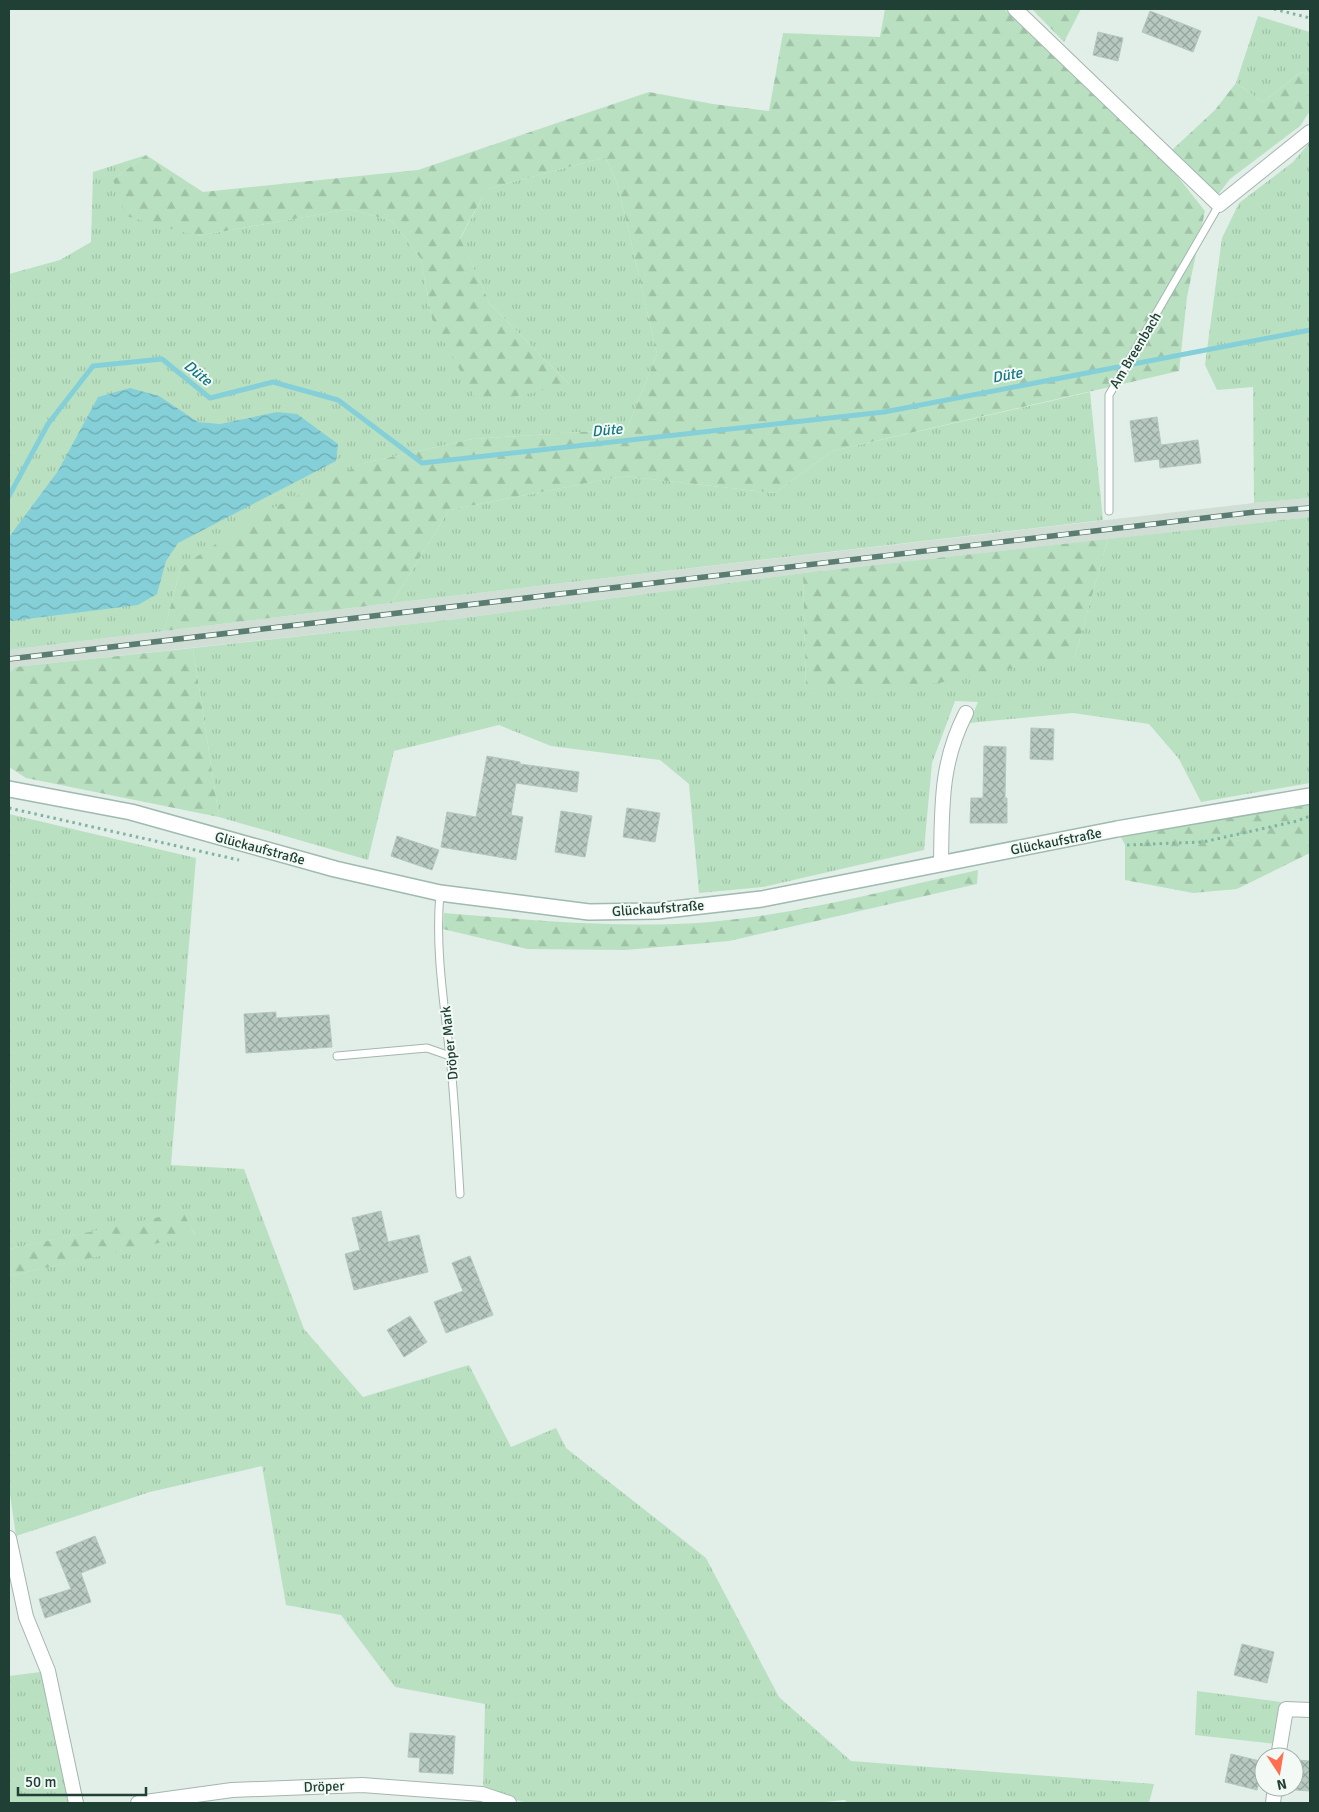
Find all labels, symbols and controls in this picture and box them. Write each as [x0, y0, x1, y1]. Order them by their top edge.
street label: Am Breenbach [1106, 309, 1165, 392]
water label: Düte [180, 356, 217, 391]
water label: Düte [990, 363, 1025, 387]
water label: Düte [591, 419, 625, 441]
street label: Glückaufstraße [1009, 824, 1103, 859]
street label: Glückaufstraße [213, 828, 307, 869]
street label: Glückaufstraße [611, 897, 705, 920]
street label: Dröper Mark [437, 1005, 462, 1081]
north arrow [1254, 1747, 1304, 1797]
scale bar [18, 1764, 145, 1796]
text: 50 m [25, 1773, 56, 1791]
text: N [1275, 1775, 1288, 1794]
street label: Dröper [303, 1777, 346, 1796]

